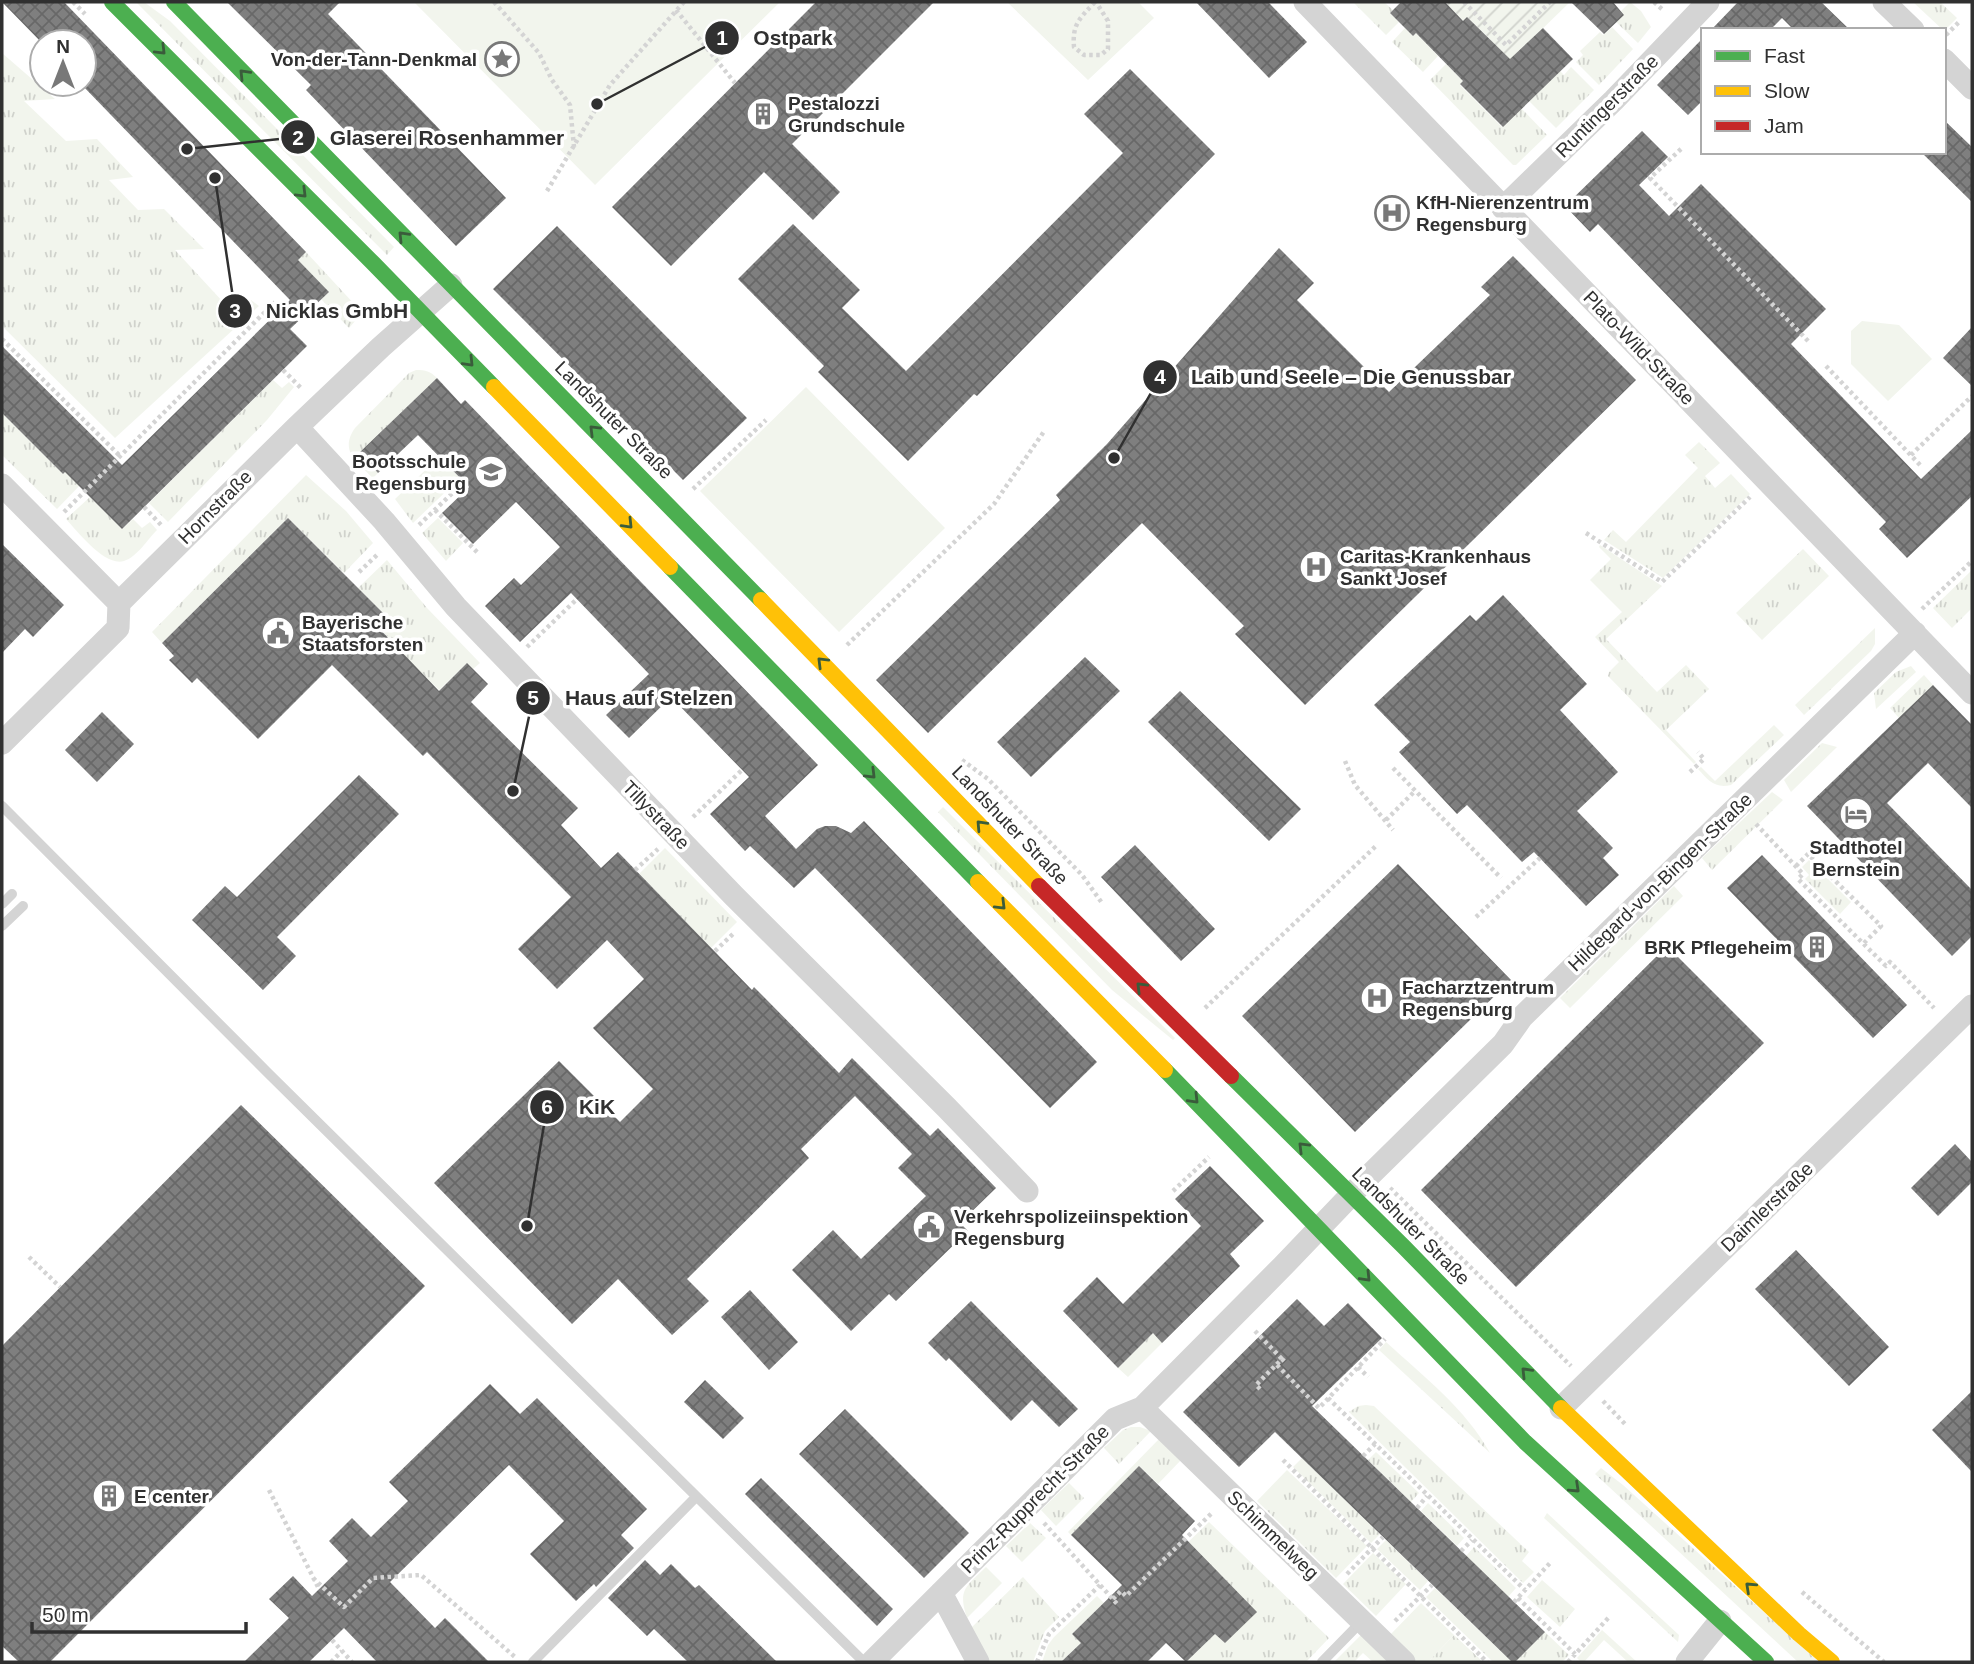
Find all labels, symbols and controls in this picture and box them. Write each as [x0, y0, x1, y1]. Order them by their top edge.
callout: Ostpark [705, 17, 847, 59]
text: 1 [716, 26, 728, 49]
text: Ostpark [753, 26, 833, 49]
north arrow [28, 28, 98, 98]
legend [1701, 28, 1946, 154]
text: N [56, 36, 70, 57]
place icon: Von-der-Tann-Denkmal [483, 40, 521, 78]
one-way arrow [152, 42, 165, 55]
text: Fast [1764, 44, 1805, 67]
place label: Von-der-Tann-Denkmal [271, 49, 477, 70]
street label: Runtingerstraße [1551, 50, 1663, 162]
one-way arrow [240, 69, 253, 82]
text: Slow [1764, 79, 1810, 102]
place label: Pestalozzi Grundschule [788, 93, 905, 136]
building icon: Pestalozzi Grundschule [744, 95, 782, 133]
text: Jam [1764, 114, 1804, 137]
callout: Glaserei Rosenhammer [280, 116, 578, 158]
text: 2 [292, 126, 304, 149]
text: Glaserei Rosenhammer [330, 126, 564, 149]
one-way arrow [294, 184, 307, 197]
place label: KfH-Nierenzentrum Regensburg [1416, 192, 1589, 235]
hospital icon: KfH-Nierenzentrum Regensburg [1373, 194, 1411, 232]
one-way arrow [399, 231, 412, 244]
street label: Plato-Wild-Straße [1579, 287, 1699, 409]
callout: Nicklas GmbH [217, 290, 423, 332]
text: 3 [229, 299, 241, 322]
text: Nicklas GmbH [266, 299, 408, 322]
one-way arrow [460, 353, 473, 366]
callout: Laib und Seele – Die Genussbar [1142, 356, 1525, 398]
street label: Landshuter Straße [551, 357, 677, 483]
text: 4 [1154, 365, 1166, 388]
text: Laib und Seele – Die Genussbar [1191, 365, 1511, 388]
one-way arrow [589, 425, 602, 438]
place label: Bootsschule Regensburg [352, 451, 466, 494]
school or university icon: Bootsschule Regensburg [472, 453, 510, 491]
street label: Hornstraße [174, 466, 256, 548]
one-way arrow [619, 516, 632, 529]
place label: Caritas-Krankenhaus Sankt Josef [1340, 546, 1531, 589]
hospital icon: Caritas-Krankenhaus Sankt Josef [1297, 548, 1335, 586]
place label: Bayerische Staatsforsten [302, 612, 423, 655]
public building icon: Bayerische Staatsforsten [259, 614, 297, 652]
one-way arrow [818, 657, 831, 670]
callout: Haus auf Stelzen [516, 677, 747, 719]
text: 5 [527, 686, 539, 709]
text: Haus auf Stelzen [565, 686, 733, 709]
street label: Landshuter Straße [948, 761, 1072, 889]
one-way arrow [863, 765, 876, 778]
street label: Tillystraße [618, 776, 694, 854]
street label: Hildegard-von-Bingen-Straße [1564, 789, 1756, 975]
hotel icon: Stadthotel Bernstein [1837, 795, 1875, 833]
one-way arrow [976, 821, 989, 834]
place label: Stadthotel Bernstein [1810, 837, 1902, 880]
one-way arrow [992, 896, 1005, 909]
building icon: BRK Pflegeheim [1798, 928, 1836, 966]
place label: BRK Pflegeheim [1644, 937, 1792, 958]
place label: Facharztzentrum Regensburg [1402, 977, 1554, 1020]
hospital icon: Facharztzentrum Regensburg [1358, 979, 1396, 1017]
one-way arrow [1136, 982, 1149, 995]
callout: KiK [530, 1086, 629, 1128]
one-way arrow [1186, 1091, 1199, 1104]
text: 6 [541, 1095, 553, 1118]
text: KiK [579, 1095, 615, 1118]
one-way arrow [1298, 1142, 1311, 1155]
street label: Daimlerstraße [1717, 1158, 1817, 1256]
street label: Landshuter Straße [1348, 1163, 1474, 1289]
place label: Verkehrspolizeiinspektion Regensburg [954, 1206, 1188, 1249]
public building icon: Verkehrspolizeiinspektion Regensburg [910, 1208, 948, 1246]
one-way arrow [1358, 1268, 1371, 1281]
one-way arrow [1522, 1367, 1535, 1380]
street label: Prinz-Rupprecht-Straße [957, 1421, 1113, 1577]
building icon: E center [90, 1477, 128, 1515]
one-way arrow [1567, 1480, 1580, 1493]
place label: E center [134, 1486, 210, 1507]
street label: Schimmelweg [1223, 1486, 1323, 1584]
one-way arrow [1745, 1582, 1758, 1595]
scale bar [32, 1590, 245, 1634]
text: 50 m [42, 1603, 89, 1626]

